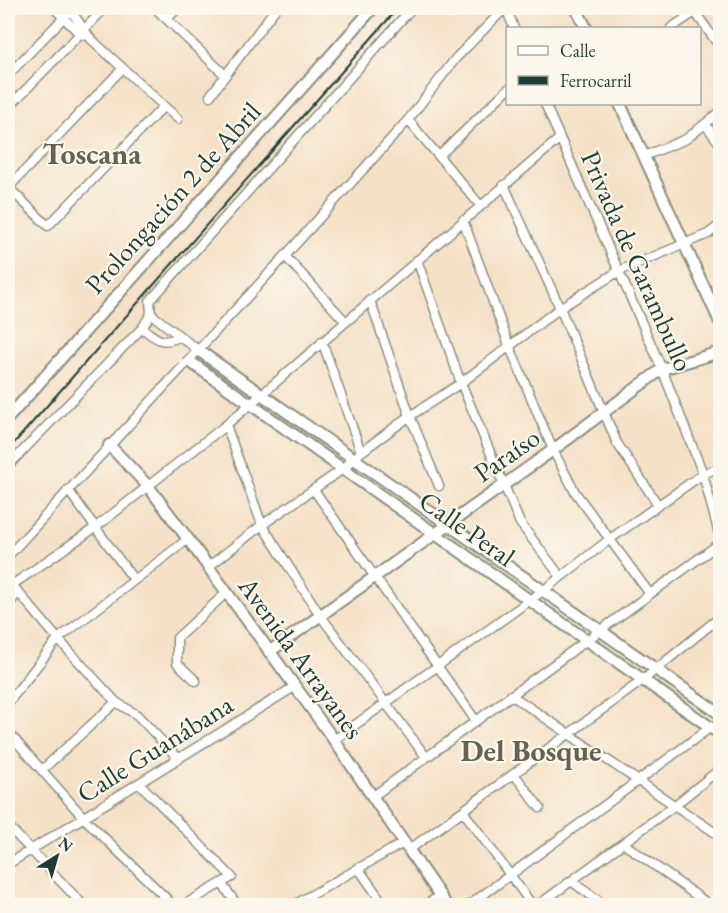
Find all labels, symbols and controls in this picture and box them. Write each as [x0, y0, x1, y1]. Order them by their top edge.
legend [506, 27, 701, 105]
text: Calle [560, 39, 596, 62]
text: Ferrocarril [560, 69, 632, 92]
street label: Prolongación 2 de Abril [77, 94, 268, 301]
district label: Toscana [43, 134, 142, 173]
street label: Privada de Garambullo [573, 145, 702, 377]
street label: Paraíso [467, 419, 547, 490]
street label: Calle Peral [413, 483, 522, 574]
street label: Avenida Arrayanes [230, 569, 372, 746]
street label: Calle Guanábana [70, 687, 240, 811]
district label: Del Bosque [461, 731, 601, 770]
north arrow [27, 826, 87, 886]
text: N [54, 832, 77, 857]

